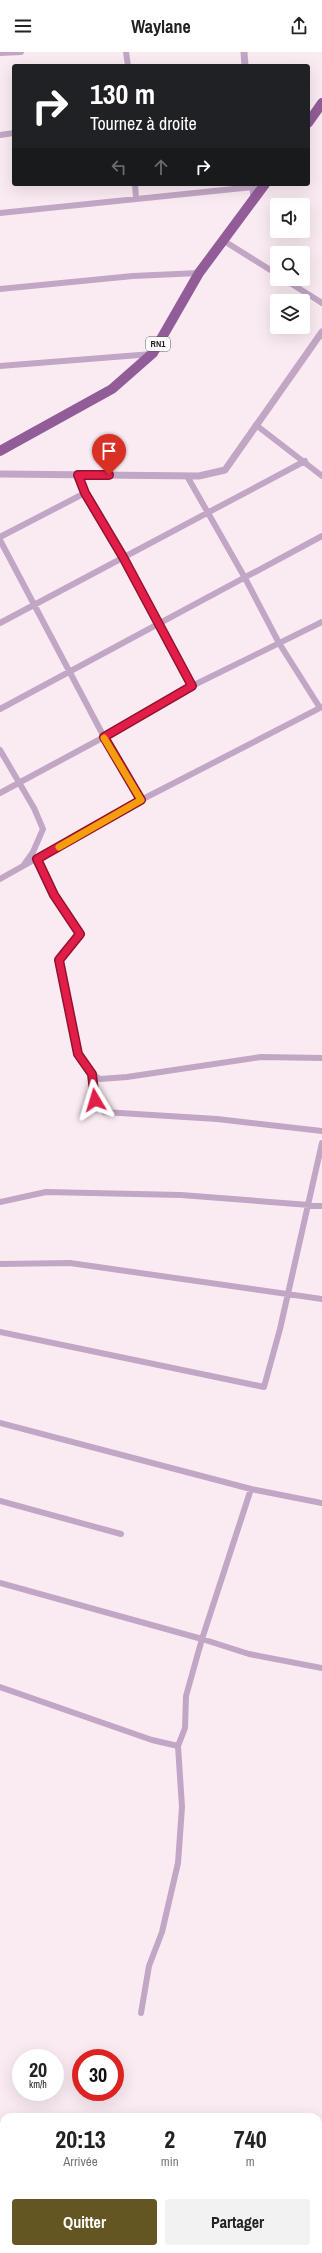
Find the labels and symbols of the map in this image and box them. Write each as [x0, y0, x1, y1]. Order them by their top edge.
road number: RN1 [146, 337, 170, 351]
pin [92, 434, 126, 475]
position arrow [74, 1079, 116, 1121]
speed limit sign: 30 [72, 2049, 124, 2101]

